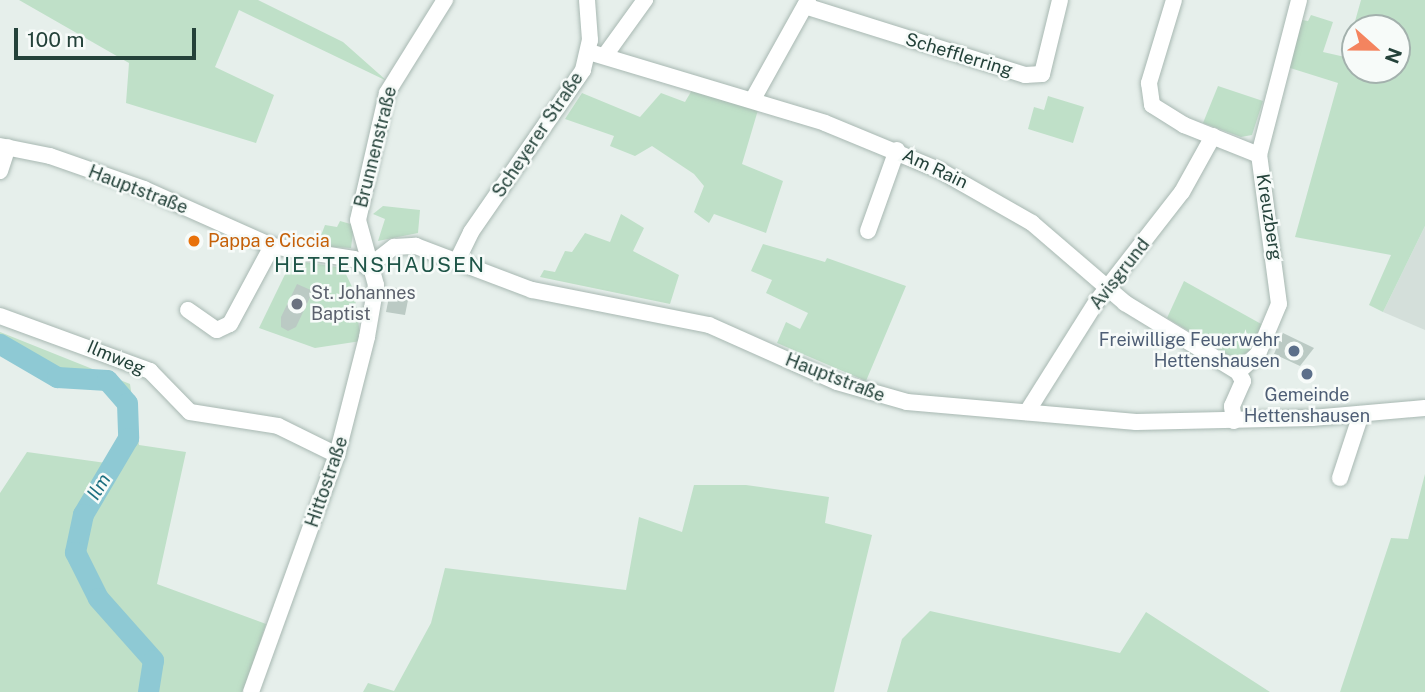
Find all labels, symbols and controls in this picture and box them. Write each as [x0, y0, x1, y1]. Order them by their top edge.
scale bar [18, 14, 200, 58]
north arrow [1341, 14, 1411, 84]
text: 100 m [27, 27, 84, 52]
street label: Schefflerring [903, 28, 1015, 82]
text: N [1381, 45, 1407, 67]
street label: Scheyerer Straße [488, 68, 588, 202]
street label: Brunnenstraße [350, 84, 402, 210]
street label: Am Rain [899, 144, 971, 194]
street label: Hauptstraße [85, 161, 191, 219]
street label: Kreuzberg [1252, 172, 1286, 262]
place label: Pappa e Ciccia [208, 230, 330, 252]
marker: Pappa e Ciccia [186, 233, 202, 249]
street label: Avisgrund [1086, 234, 1154, 314]
district label: HETTENSHAUSEN [276, 252, 484, 278]
place label: St. Johannes Baptist [311, 283, 416, 326]
marker: St. Johannes Baptist [289, 296, 305, 312]
place label: Freiwillige Feuerwehr Hettenshausen [1099, 330, 1280, 372]
street label: Ilmweg [84, 336, 148, 380]
marker: Freiwillige Feuerwehr Hettenshausen [1286, 343, 1302, 359]
street label: Hauptstraße [782, 349, 888, 407]
marker: Gemeinde Hettenshausen [1299, 366, 1315, 382]
place label: Gemeinde Hettenshausen [1244, 385, 1370, 428]
street label: Hittostraße [301, 434, 353, 530]
water label: Ilm [82, 470, 116, 504]

